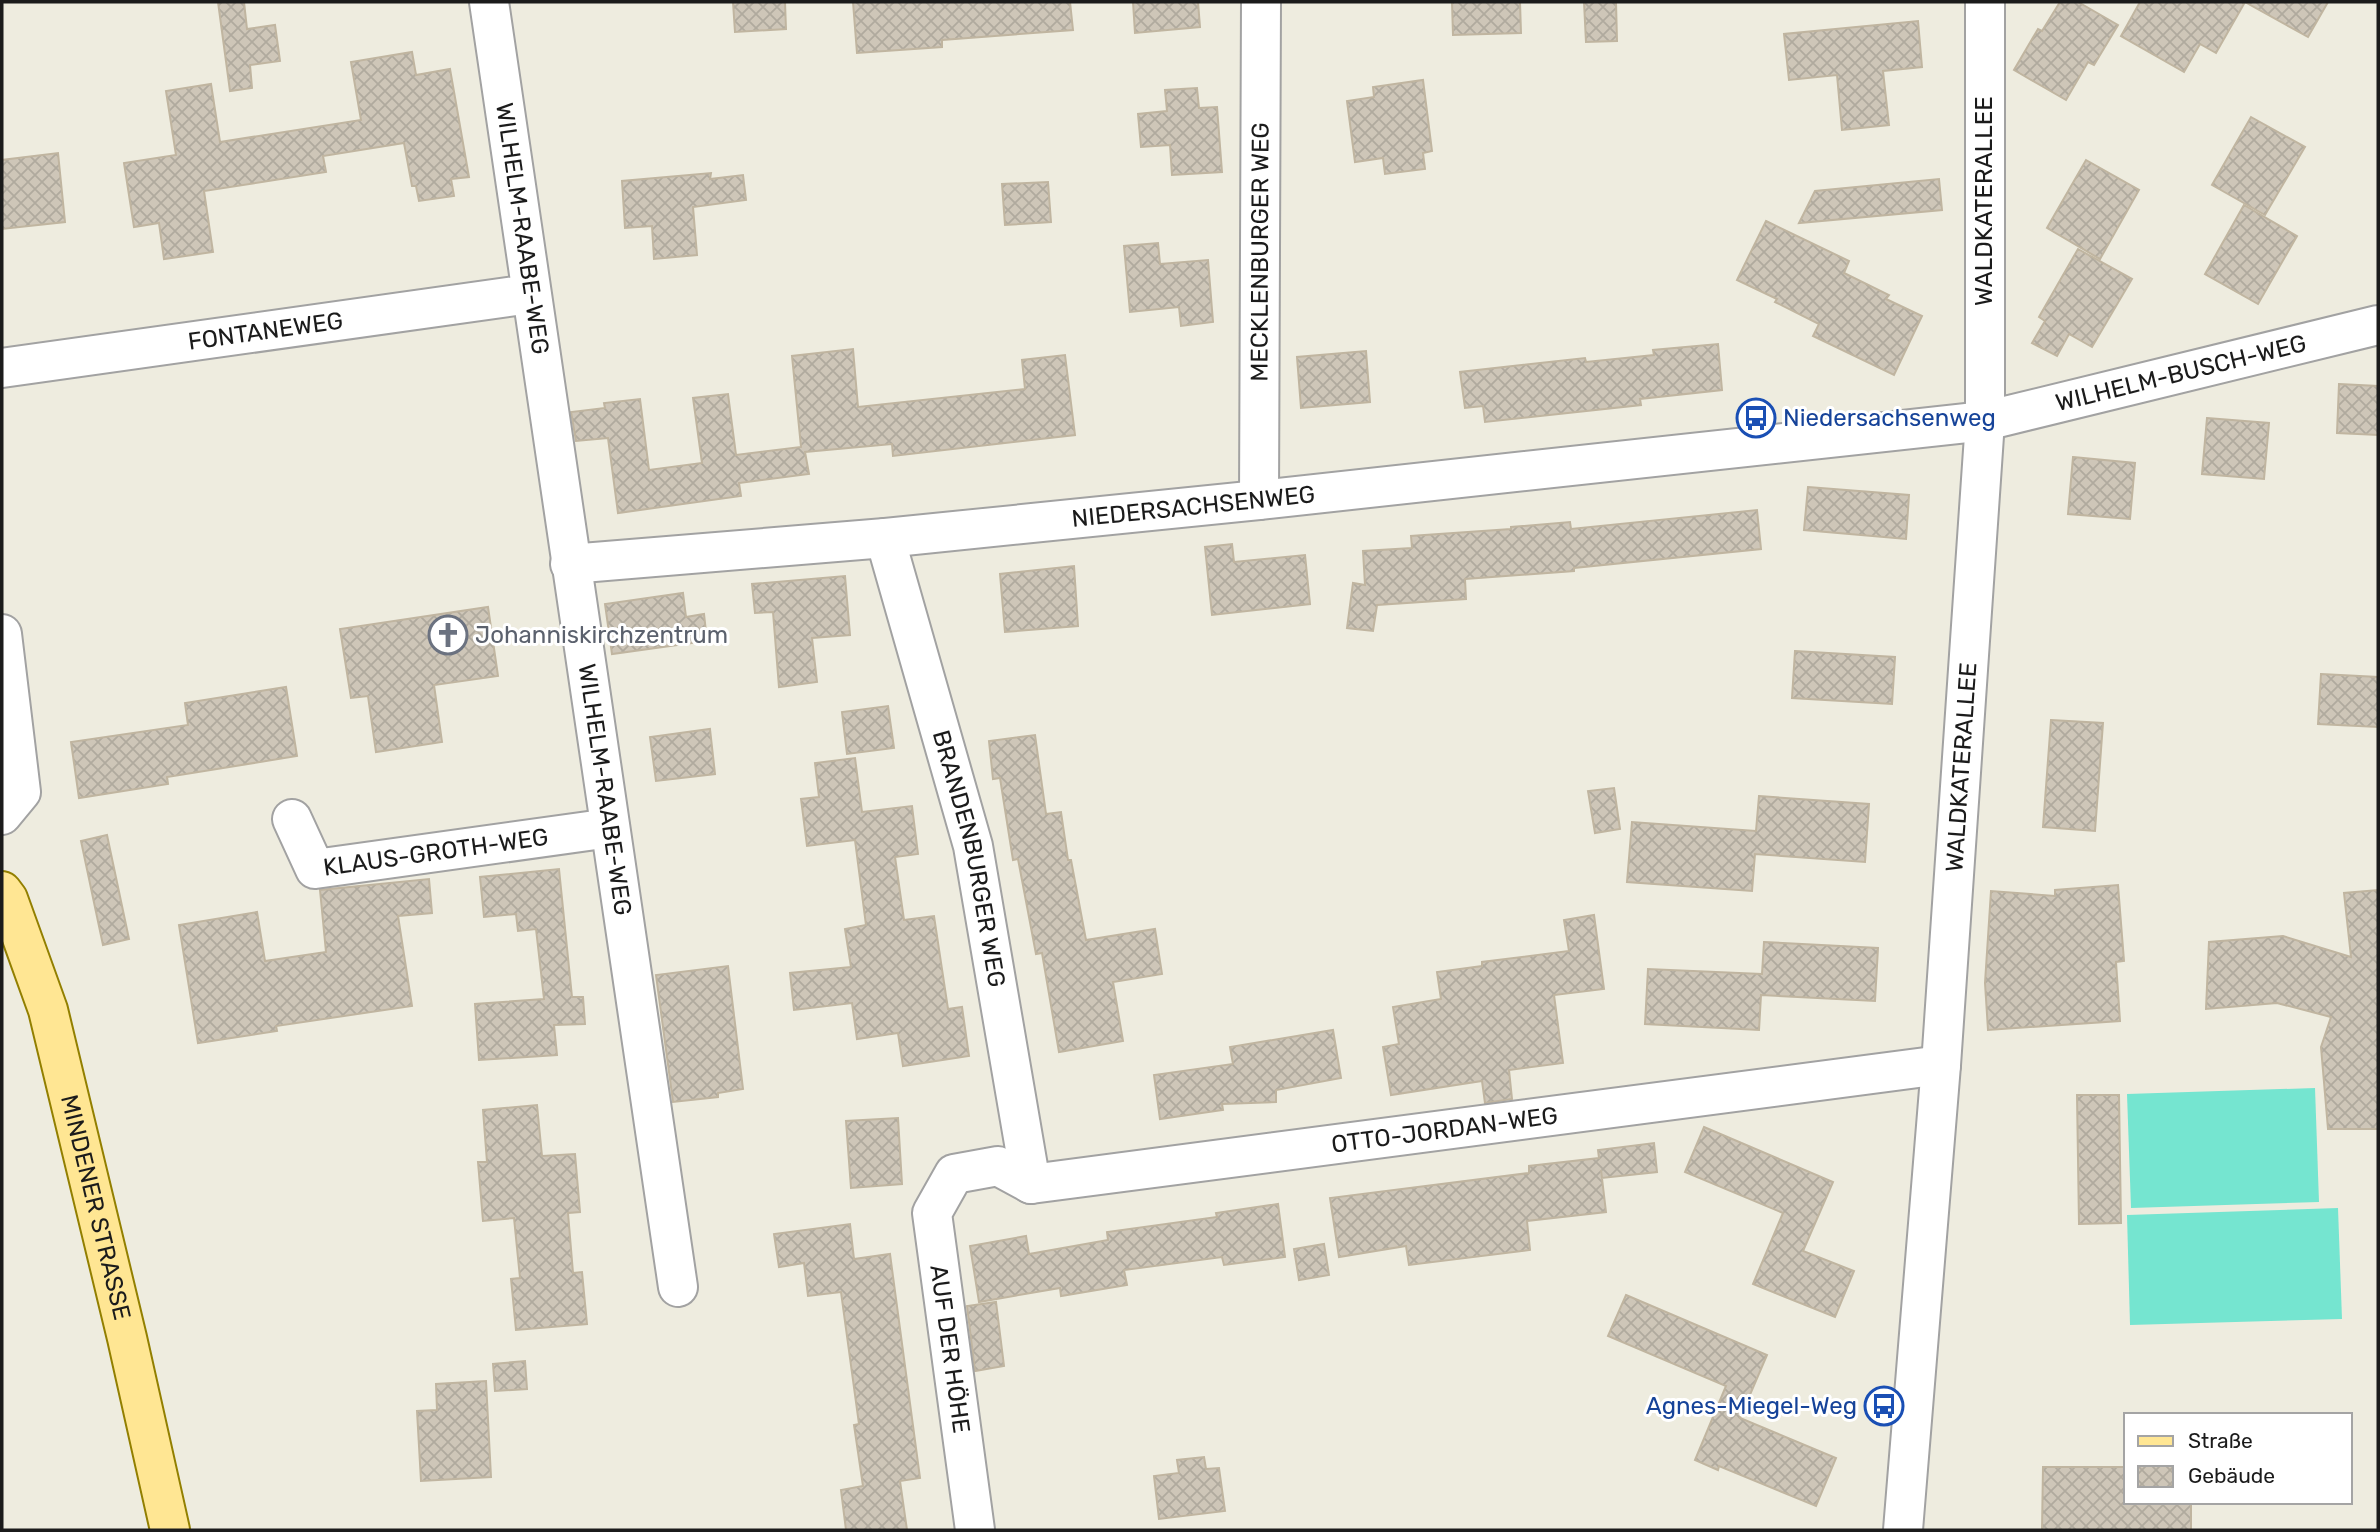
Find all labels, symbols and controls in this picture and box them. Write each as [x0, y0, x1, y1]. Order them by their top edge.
street label: WALDKATERALLEE [1970, 96, 1998, 306]
street label: WILHELM-RAABE-WEG [490, 101, 555, 356]
street label: MECKLENBURGER WEG [1245, 122, 1275, 382]
street label: FONTANEWEG [186, 306, 345, 356]
street label: WILHELM-BUSCH-WEG [2053, 329, 2309, 417]
bus stop icon: Niedersachsenweg [1735, 397, 1777, 439]
place label: Niedersachsenweg [1783, 404, 1996, 432]
street label: NIEDERSACHSENWEG [1070, 480, 1316, 533]
church icon: Johanniskirchzentrum [427, 614, 469, 656]
place label: Johanniskirchzentrum [475, 621, 728, 649]
street label: WILHELM-RAABE-WEG [572, 662, 637, 917]
street label: WALDKATERALLEE [1940, 662, 1982, 873]
street label: BRANDENBURGER WEG [927, 727, 1011, 990]
street label: KLAUS-GROTH-WEG [321, 823, 550, 882]
street label: MINDENER STRASSE [55, 1092, 136, 1323]
street label: OTTO-JORDAN-WEG [1330, 1101, 1559, 1159]
street label: AUF DER HÖHE [924, 1263, 976, 1435]
bus stop icon: Agnes-Miegel-Weg [1863, 1385, 1905, 1427]
place label: Agnes-Miegel-Weg [1646, 1392, 1857, 1420]
legend [2124, 1413, 2352, 1504]
text: Straße [2188, 1428, 2253, 1453]
text: Gebäude [2188, 1463, 2275, 1488]

